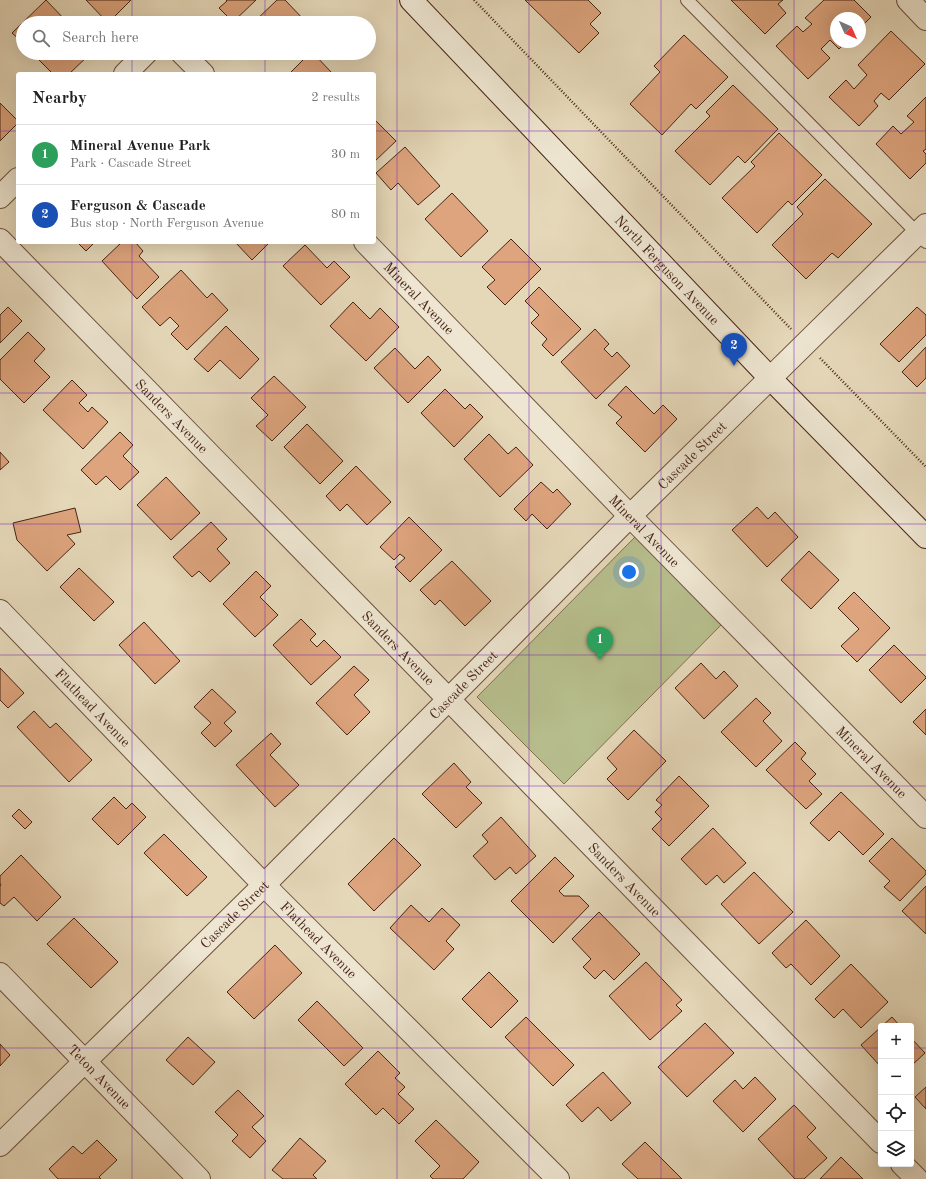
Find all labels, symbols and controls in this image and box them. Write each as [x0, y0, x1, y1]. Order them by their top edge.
north arrow [830, 12, 866, 48]
search box [16, 16, 376, 60]
icon: search [30, 27, 52, 49]
text: Search here [62, 31, 139, 46]
text: Nearby [32, 90, 87, 107]
text: 2 results [311, 91, 360, 104]
text: Mineral Avenue Park [70, 139, 211, 154]
text: 1 [41, 148, 49, 161]
text: 30 m [331, 148, 360, 161]
text: Park · Cascade Street [70, 157, 191, 170]
text: Ferguson & Cascade [70, 199, 206, 214]
text: 2 [41, 208, 49, 221]
text: 80 m [331, 208, 360, 221]
street label: North Ferguson Avenue [612, 213, 721, 328]
text: Bus stop · North Ferguson Avenue [70, 217, 264, 230]
street label: Mineral Avenue [381, 260, 456, 338]
pin: 2 [721, 333, 747, 366]
street label: Sanders Avenue [132, 377, 210, 456]
street label: Cascade Street [655, 419, 730, 493]
street label: Mineral Avenue [606, 493, 682, 570]
your location [619, 562, 639, 582]
street label: Sanders Avenue [359, 609, 437, 688]
pin: 1 [587, 627, 613, 660]
street label: Cascade Street [427, 648, 501, 722]
street label: Flathead Avenue [52, 667, 133, 750]
street label: Mineral Avenue [833, 724, 909, 801]
street label: Sanders Avenue [585, 841, 663, 920]
street label: Cascade Street [198, 878, 272, 952]
street label: Flathead Avenue [277, 900, 359, 981]
map controls [878, 1023, 914, 1167]
button: + [878, 1023, 914, 1059]
street label: Teton Avenue [65, 1043, 133, 1112]
button: − [878, 1059, 914, 1095]
button: locate [878, 1095, 914, 1131]
button: layers [878, 1131, 914, 1167]

